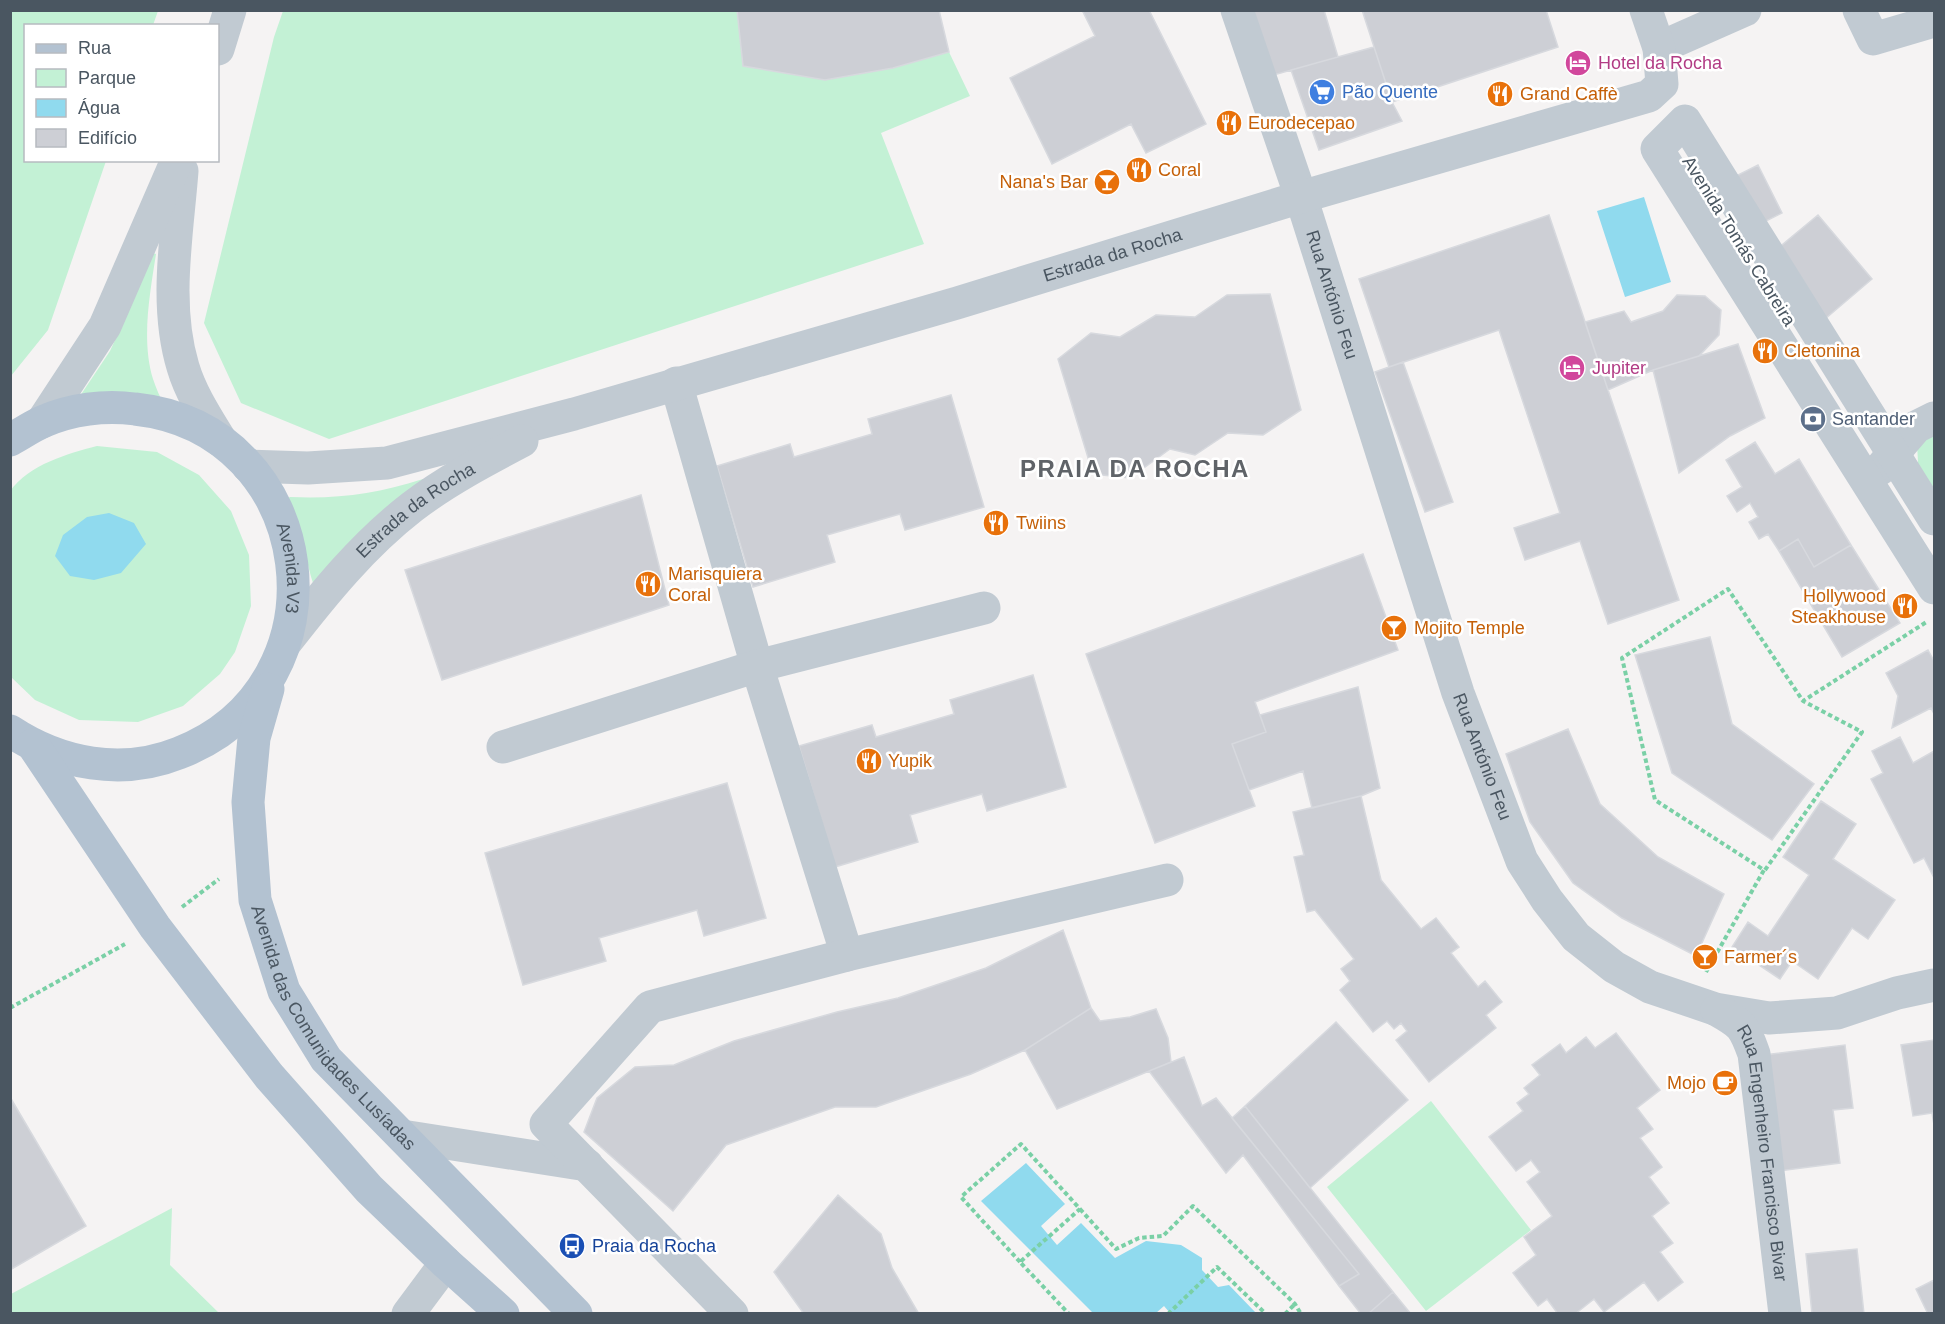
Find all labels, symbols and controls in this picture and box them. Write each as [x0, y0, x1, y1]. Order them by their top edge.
legend [24, 24, 219, 162]
text: Rua [78, 38, 112, 58]
hotel icon: Hotel da Rocha [1563, 48, 1593, 78]
place label: Hotel da Rocha [1598, 53, 1723, 73]
text: Parque [78, 68, 136, 88]
supermarket icon: Pão Quente [1307, 77, 1337, 107]
restaurant icon: Grand Caffè [1485, 79, 1515, 109]
place label: Pão Quente [1342, 82, 1438, 102]
place label: Grand Caffè [1520, 84, 1618, 104]
text: Água [78, 98, 121, 118]
restaurant icon: Eurodecepao [1214, 108, 1244, 138]
place label: Eurodecepao [1248, 113, 1355, 133]
text: Edifício [78, 128, 137, 148]
street label: Avenida Tomás Cabreira [1678, 152, 1800, 330]
restaurant icon: Coral [1124, 155, 1154, 185]
place label: Coral [1158, 160, 1201, 180]
bar icon: Nana's Bar [1092, 167, 1122, 197]
place label: Nana's Bar [1000, 172, 1088, 192]
street label: Estrada da Rocha [1041, 224, 1185, 286]
street label: Rua António Feu [1302, 228, 1362, 362]
restaurant icon: Cletonina [1750, 336, 1780, 366]
place label: Cletonina [1784, 341, 1861, 361]
hotel icon: Jupiter [1557, 353, 1587, 383]
place label: Jupiter [1592, 358, 1646, 378]
bank icon: Santander [1798, 404, 1828, 434]
place label: Santander [1832, 409, 1915, 429]
district label: PRAIA DA ROCHA [1020, 455, 1250, 482]
street label: Estrada da Rocha [352, 458, 479, 562]
restaurant icon: Twiins [981, 508, 1011, 538]
place label: Twiins [1016, 513, 1066, 533]
street label: Avenida V3 [273, 520, 303, 614]
place label: Marisquiera Coral [668, 564, 763, 605]
restaurant icon: Marisquiera Coral [633, 569, 663, 599]
place label: Hollywood Steakhouse [1791, 586, 1886, 627]
restaurant icon: Hollywood Steakhouse [1890, 591, 1920, 621]
bar icon: Mojito Temple [1379, 613, 1409, 643]
place label: Mojito Temple [1414, 618, 1525, 638]
street label: Rua António Feu [1449, 690, 1515, 823]
restaurant icon: Yupik [854, 746, 884, 776]
place label: Yupik [888, 751, 933, 771]
street label: Avenida das Comunidades Lusíadas [247, 903, 420, 1154]
bar icon: Farmer´s [1690, 942, 1720, 972]
place label: Farmer´s [1724, 947, 1797, 967]
street label: Rua Engenheiro Francisco Bivar [1733, 1021, 1791, 1282]
cafe icon: Mojo [1710, 1068, 1740, 1098]
place label: Mojo [1667, 1073, 1706, 1093]
bus stop icon: Praia da Rocha [557, 1231, 587, 1261]
place label: Praia da Rocha [592, 1236, 717, 1256]

